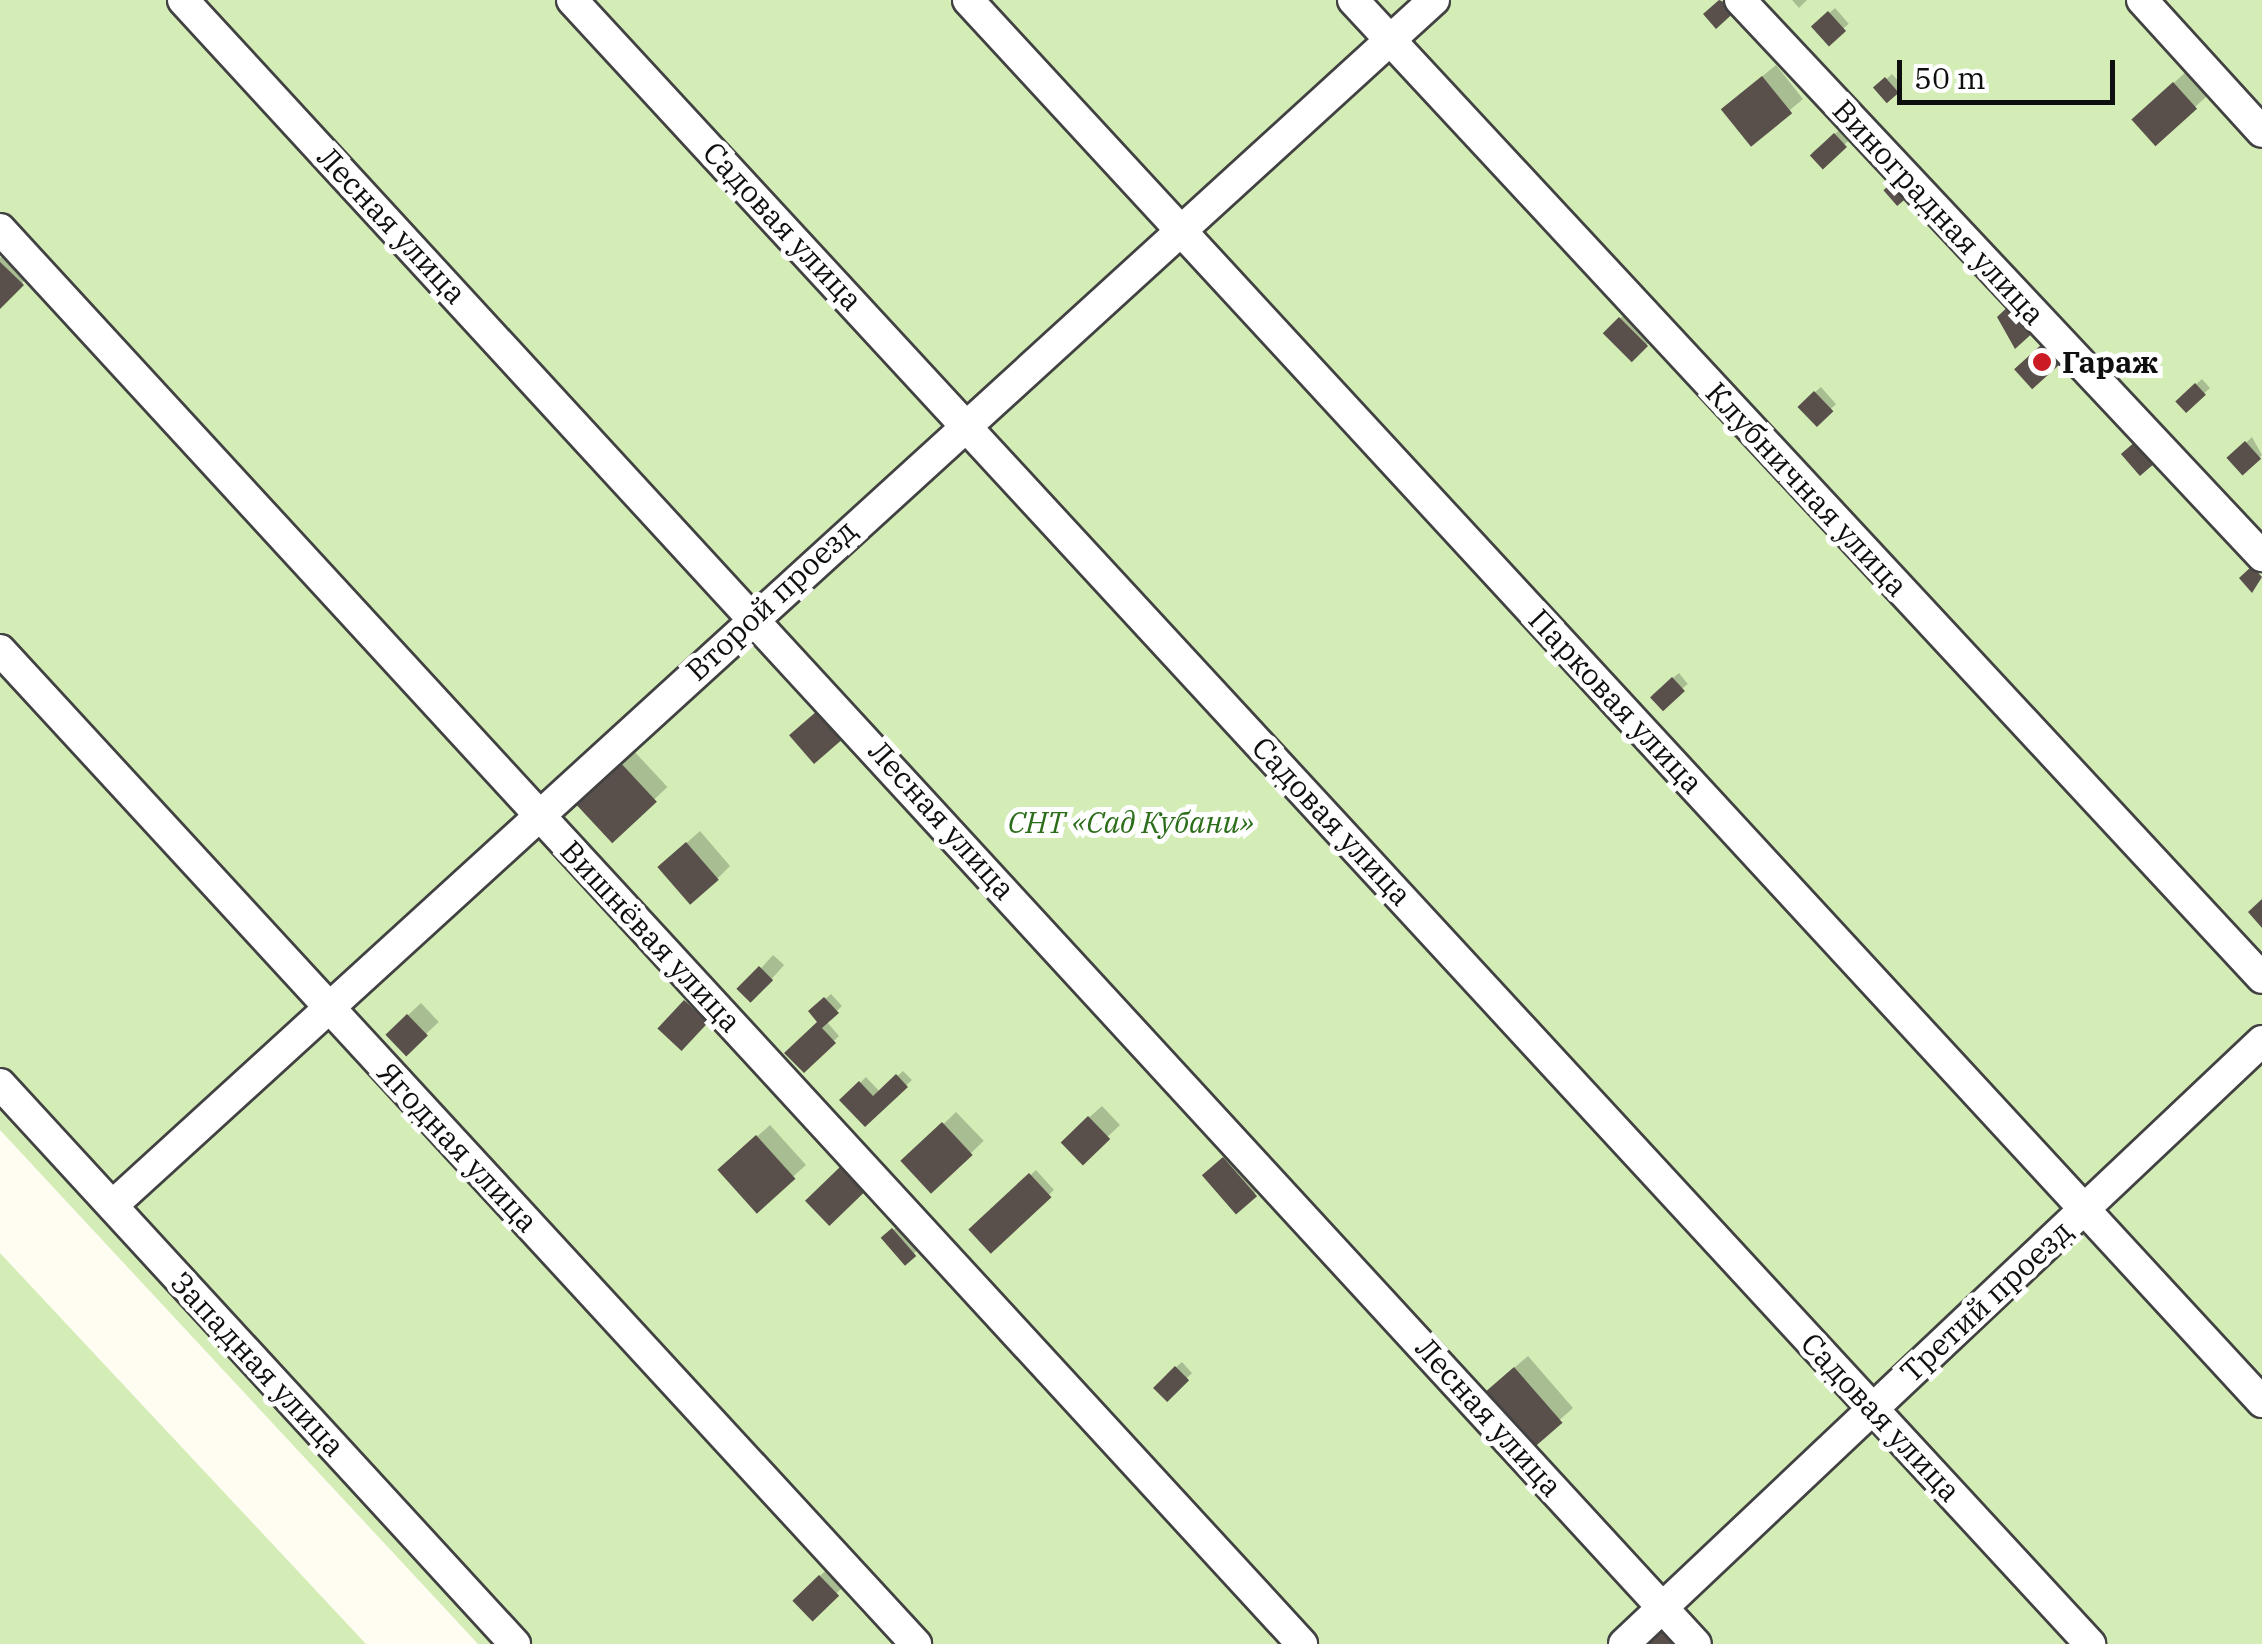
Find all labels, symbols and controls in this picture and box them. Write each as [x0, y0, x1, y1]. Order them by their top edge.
scale bar [1902, 40, 2120, 102]
text: 50 m [1914, 58, 1986, 97]
street label: Виноградная улица [1825, 92, 2053, 332]
street label: Садовая улица [696, 134, 870, 318]
street label: Лесная улица [310, 139, 474, 311]
place label: Гараж [2062, 344, 2158, 380]
marker: Гараж [2031, 351, 2053, 373]
street label: Клубничная улица [1699, 375, 1915, 603]
street label: Второй проезд [678, 512, 864, 688]
street label: Парковая улица [1521, 601, 1711, 801]
street label: Садовая улица [1245, 729, 1419, 913]
street label: Лесная улица [861, 733, 1023, 907]
park label: СНТ «Сад Кубани» [1008, 804, 1254, 840]
street label: Вишнёвая улица [553, 833, 749, 1039]
street label: Ягодная улица [370, 1055, 546, 1239]
street label: Третий проезд [1893, 1213, 2079, 1389]
street label: Западная улица [163, 1264, 353, 1464]
street label: Садовая улица [1794, 1325, 1968, 1509]
street label: Лесная улица [1408, 1330, 1570, 1504]

